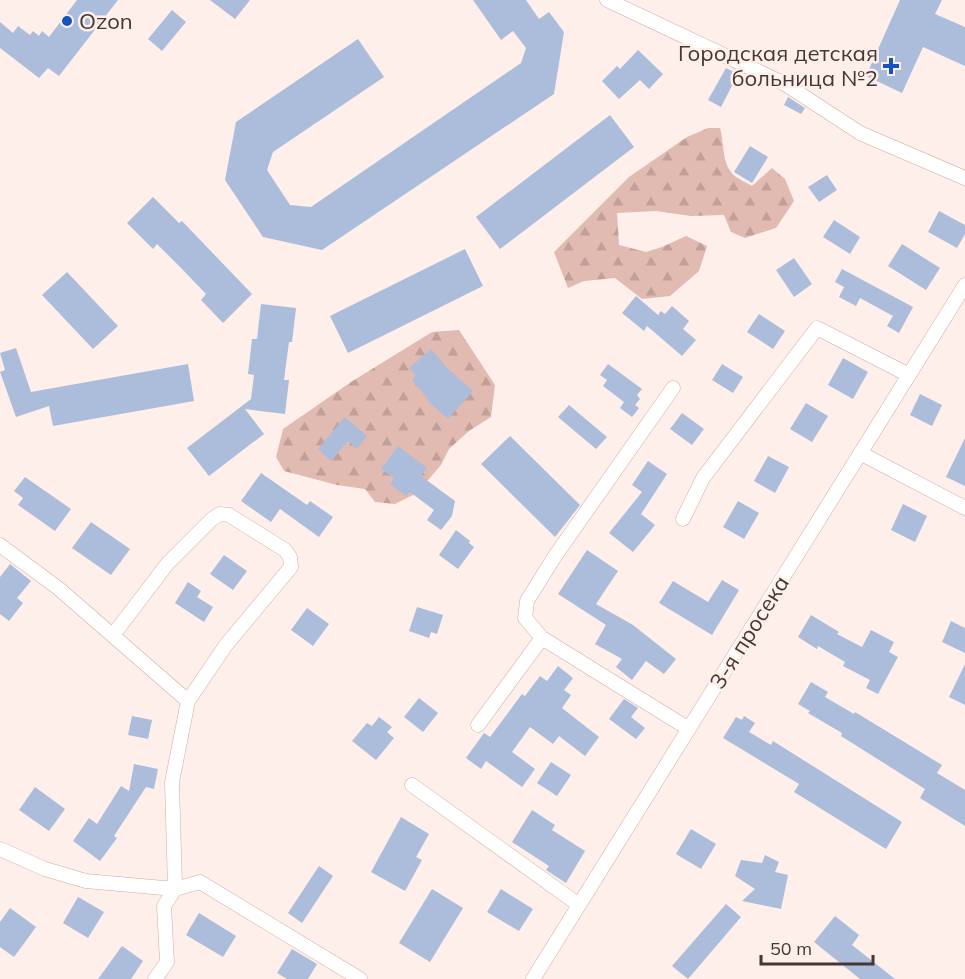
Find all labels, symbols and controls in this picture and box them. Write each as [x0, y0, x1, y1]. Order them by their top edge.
place label: Ozon [79, 7, 133, 35]
marker: Ozon [60, 14, 74, 28]
place label: Городская детская больница №2 [678, 39, 878, 92]
marker: Городская детская больница №2 [882, 57, 900, 75]
street label: 3-я просека [703, 570, 795, 694]
scale bar [761, 928, 874, 966]
text: 50 m [770, 937, 812, 960]

